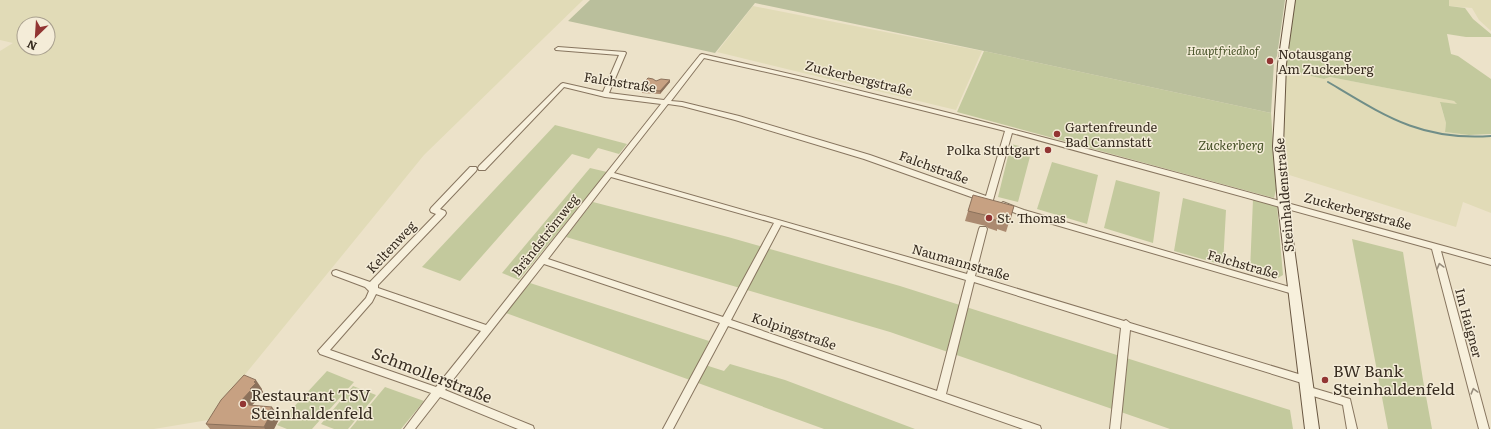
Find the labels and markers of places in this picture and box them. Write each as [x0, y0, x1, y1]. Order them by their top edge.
place label: Notausgang Am Zuckerberg [1278, 44, 1375, 78]
marker: Notausgang Am Zuckerberg [1265, 56, 1275, 66]
place label: Gartenfreunde Bad Cannstatt [1065, 117, 1158, 151]
marker: Gartenfreunde Bad Cannstatt [1052, 129, 1062, 139]
place label: Polka Stuttgart [946, 140, 1041, 159]
marker: Polka Stuttgart [1043, 145, 1053, 155]
place label: St. Thomas [997, 208, 1066, 227]
marker: St. Thomas [984, 213, 994, 223]
place label: BW Bank Steinhaldenfeld [1333, 358, 1455, 400]
marker: BW Bank Steinhaldenfeld [1320, 375, 1330, 385]
place label: Restaurant TSV Steinhaldenfeld [251, 382, 373, 424]
marker: Restaurant TSV Steinhaldenfeld [238, 399, 248, 409]

